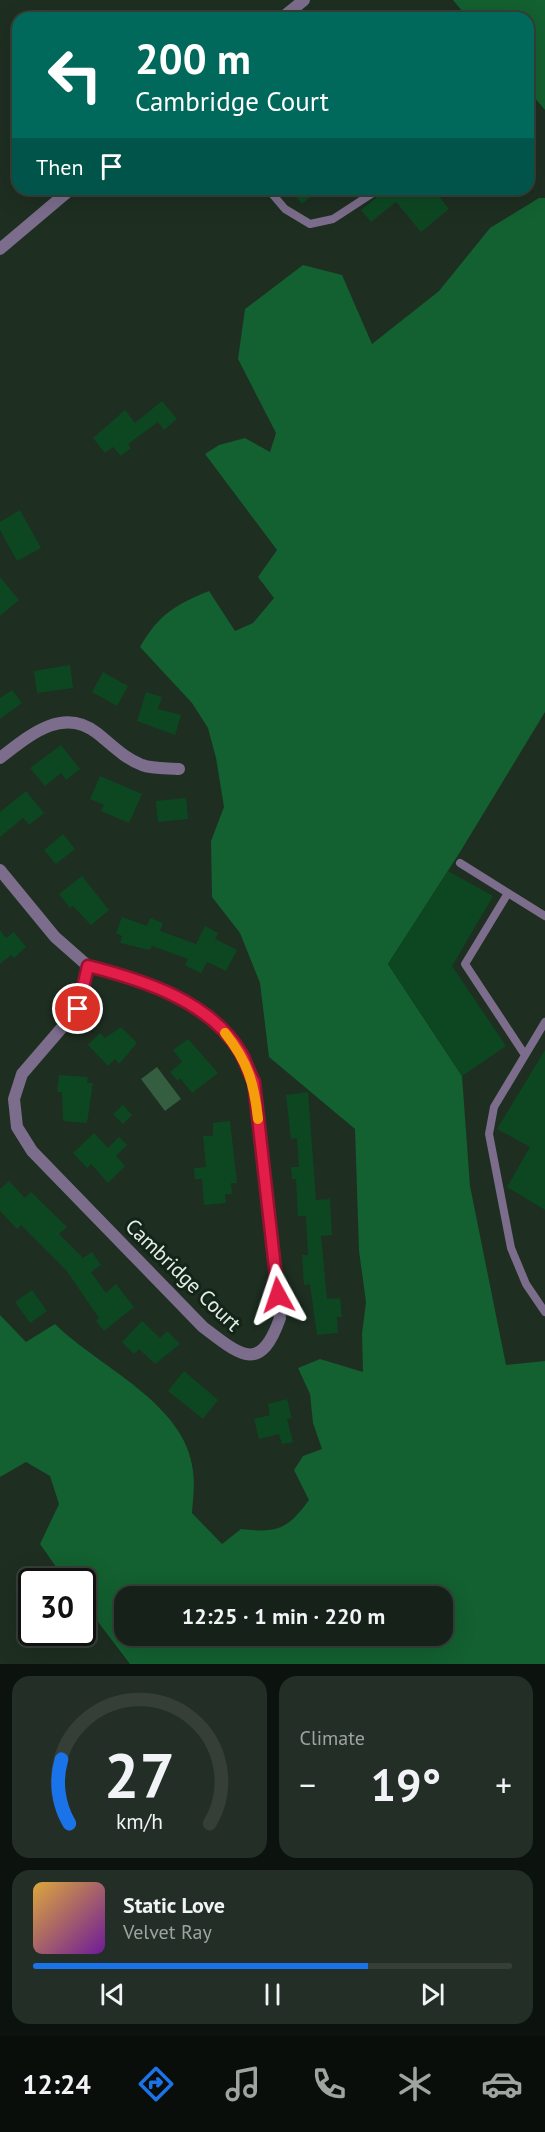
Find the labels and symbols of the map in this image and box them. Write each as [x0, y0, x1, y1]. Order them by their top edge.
pin [52, 983, 103, 1034]
street label: Cambridge Court [120, 1213, 247, 1337]
position arrow [246, 1263, 310, 1327]
speed limit sign: 30 [18, 1568, 96, 1646]

